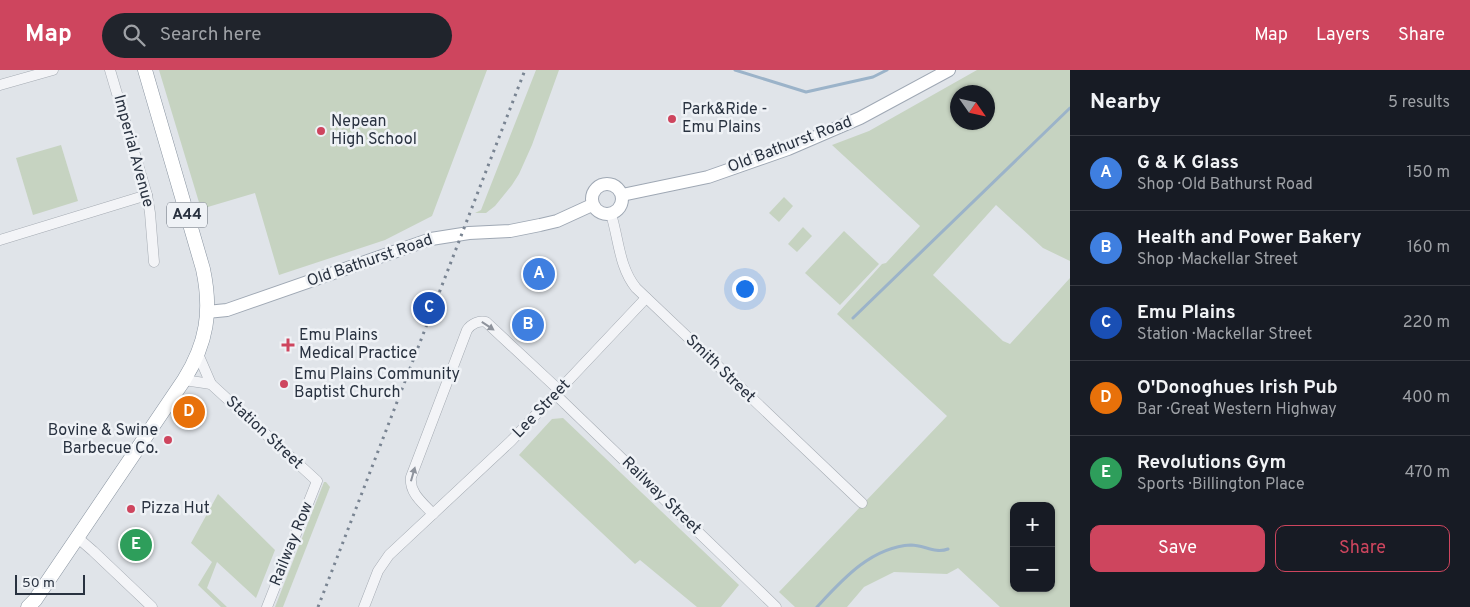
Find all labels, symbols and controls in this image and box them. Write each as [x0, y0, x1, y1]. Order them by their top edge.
search box [102, 13, 452, 58]
text: Map [25, 20, 72, 50]
icon: search [120, 21, 148, 49]
text: Search here [160, 23, 261, 47]
text: Map [1254, 24, 1288, 47]
text: Layers [1316, 24, 1370, 47]
text: Share [1398, 24, 1445, 47]
north arrow [950, 85, 995, 130]
text: Nearby [1090, 89, 1161, 116]
street label: Imperial Avenue [108, 93, 158, 209]
text: 5 results [1388, 93, 1450, 113]
place label: Park&Ride - Emu Plains [682, 100, 768, 138]
place label: Nepean High School [331, 112, 417, 150]
street label: Old Bathurst Road [725, 112, 855, 178]
marker: Park&Ride - Emu Plains [666, 113, 678, 125]
marker: Nepean High School [315, 125, 327, 137]
text: G & K Glass [1137, 151, 1239, 175]
text: A [1100, 163, 1112, 183]
text: 150 m [1407, 163, 1450, 183]
text: Shop · Old Bathurst Road [1137, 175, 1313, 195]
road number: A44 [167, 202, 207, 228]
text: Health and Power Bakery [1137, 226, 1362, 250]
street label: Old Bathurst Road [305, 230, 435, 292]
text: B [1100, 238, 1112, 258]
text: 160 m [1407, 238, 1450, 258]
text: Shop · Mackellar Street [1137, 250, 1298, 270]
pin: A [523, 255, 555, 293]
your location [732, 276, 758, 302]
pin: C [413, 289, 445, 327]
text: Emu Plains [1137, 301, 1236, 325]
pin: B [512, 306, 544, 344]
text: C [1101, 313, 1111, 333]
text: 220 m [1403, 313, 1450, 333]
one-way arrow [481, 321, 495, 331]
text: Station · Mackellar Street [1137, 325, 1312, 345]
place label: Emu Plains Medical Practice [299, 326, 417, 364]
street label: Smith Street [681, 331, 759, 407]
marker: Emu Plains Medical Practice [281, 338, 295, 352]
place label: Emu Plains Community Baptist Church [294, 365, 460, 403]
street label: Lee Street [509, 375, 575, 443]
text: O'Donoghues Irish Pub [1137, 376, 1338, 400]
marker: Emu Plains Community Baptist Church [278, 378, 290, 390]
text: D [1100, 388, 1112, 408]
text: 400 m [1402, 388, 1450, 408]
street label: Station Street [221, 392, 307, 474]
pin: D [173, 393, 205, 431]
text: Bar · Great Western Highway [1137, 400, 1337, 420]
place label: Bovine & Swine Barbecue Co. [48, 421, 158, 459]
marker: Bovine & Swine Barbecue Co. [162, 434, 174, 446]
text: Revolutions Gym [1137, 451, 1286, 475]
street label: Railway Street [617, 453, 705, 539]
text: E [1101, 463, 1111, 483]
text: 470 m [1405, 463, 1450, 483]
one-way arrow [409, 466, 417, 481]
text: Sports · Billington Place [1137, 475, 1305, 495]
place label: Pizza Hut [141, 499, 210, 519]
street label: Railway Row [266, 499, 318, 589]
map controls [1010, 502, 1055, 592]
button: + [1010, 502, 1055, 547]
marker: Pizza Hut [125, 503, 137, 515]
button: Save [1090, 525, 1265, 572]
button: Share [1275, 525, 1450, 572]
pin: E [120, 526, 152, 564]
button: − [1010, 547, 1055, 592]
scale bar [15, 572, 85, 595]
text: 50 m [22, 575, 55, 592]

